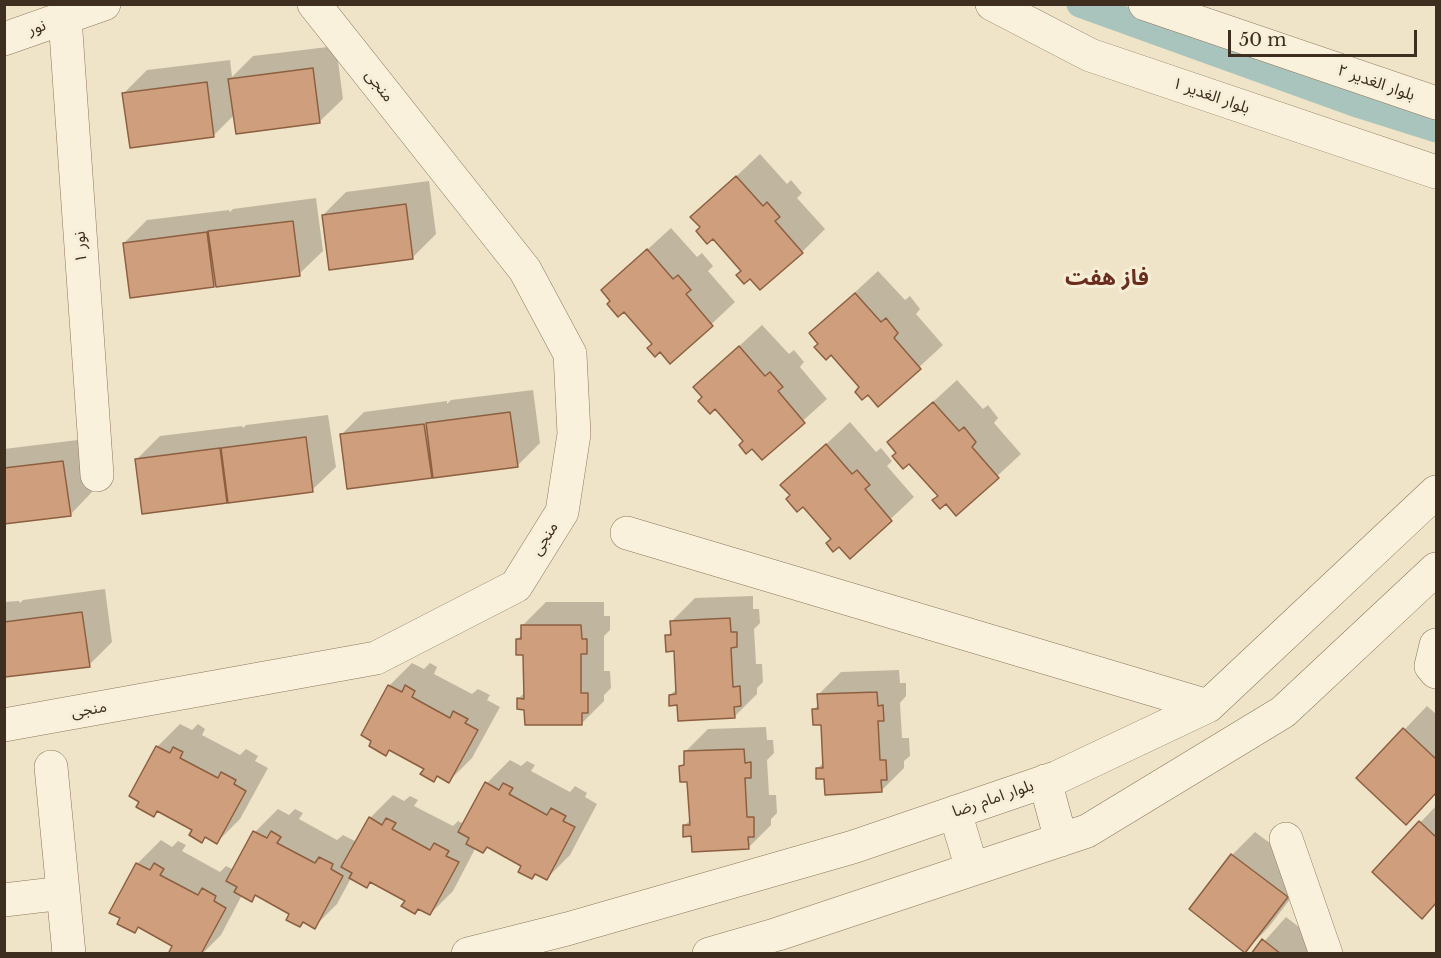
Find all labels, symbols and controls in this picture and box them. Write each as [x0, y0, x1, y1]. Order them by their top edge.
street label: نور [25, 16, 49, 40]
scale bar [1231, 18, 1420, 56]
text: 50 m [1239, 29, 1287, 51]
street label: بلوار الغدیر ۲ [1335, 61, 1417, 105]
street label: منجی [360, 66, 398, 106]
street label: بلوار الغدیر ۱ [1170, 74, 1252, 118]
street label: نور ۱ [70, 231, 92, 263]
district label: فاز هفت [1065, 266, 1149, 292]
street label: منجی [527, 519, 563, 559]
street label: منجی [70, 697, 108, 723]
street label: بلوار امام رضا [950, 776, 1036, 822]

